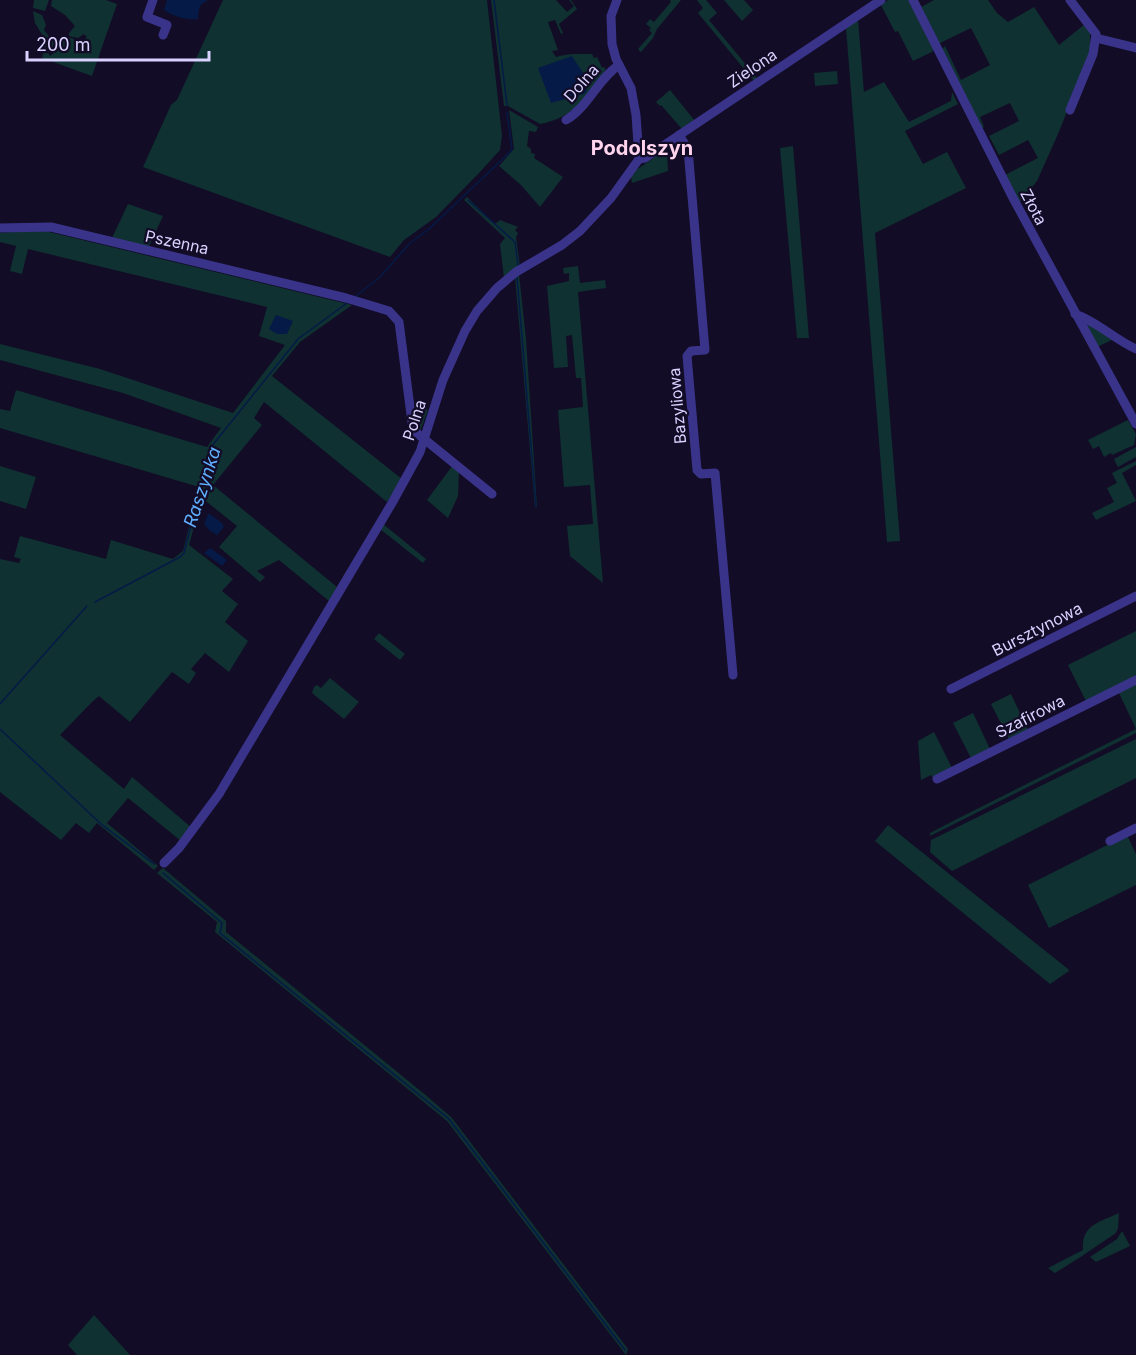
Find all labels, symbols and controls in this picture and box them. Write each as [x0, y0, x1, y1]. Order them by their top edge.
scale bar [27, 24, 208, 62]
text: 200 m [36, 34, 91, 55]
street label: Zielona [724, 44, 780, 92]
street label: Dolna [559, 60, 603, 106]
district label: Podolszyn [591, 136, 693, 160]
street label: Złota [1016, 186, 1052, 228]
street label: Pszenna [143, 226, 211, 258]
street label: Bazyliowa [664, 367, 690, 445]
street label: Polna [398, 397, 430, 443]
water label: Raszynka [179, 444, 225, 530]
street label: Bursztynowa [989, 598, 1085, 660]
street label: Szafirowa [992, 690, 1068, 742]

